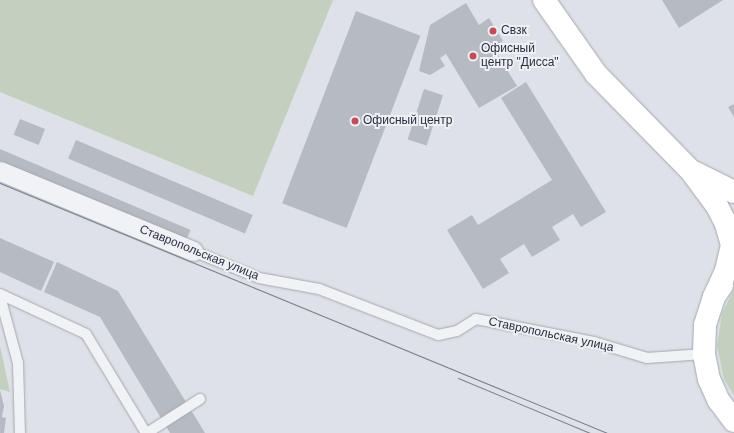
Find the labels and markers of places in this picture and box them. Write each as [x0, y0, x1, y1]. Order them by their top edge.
place label: Свзк [501, 24, 527, 38]
marker: Свзк [488, 26, 498, 36]
place label: Офисный центр "Дисса" [481, 42, 559, 70]
marker: Офисный центр "Дисса" [468, 51, 478, 61]
place label: Офисный центр [363, 114, 452, 128]
marker: Офисный центр [350, 116, 360, 126]

